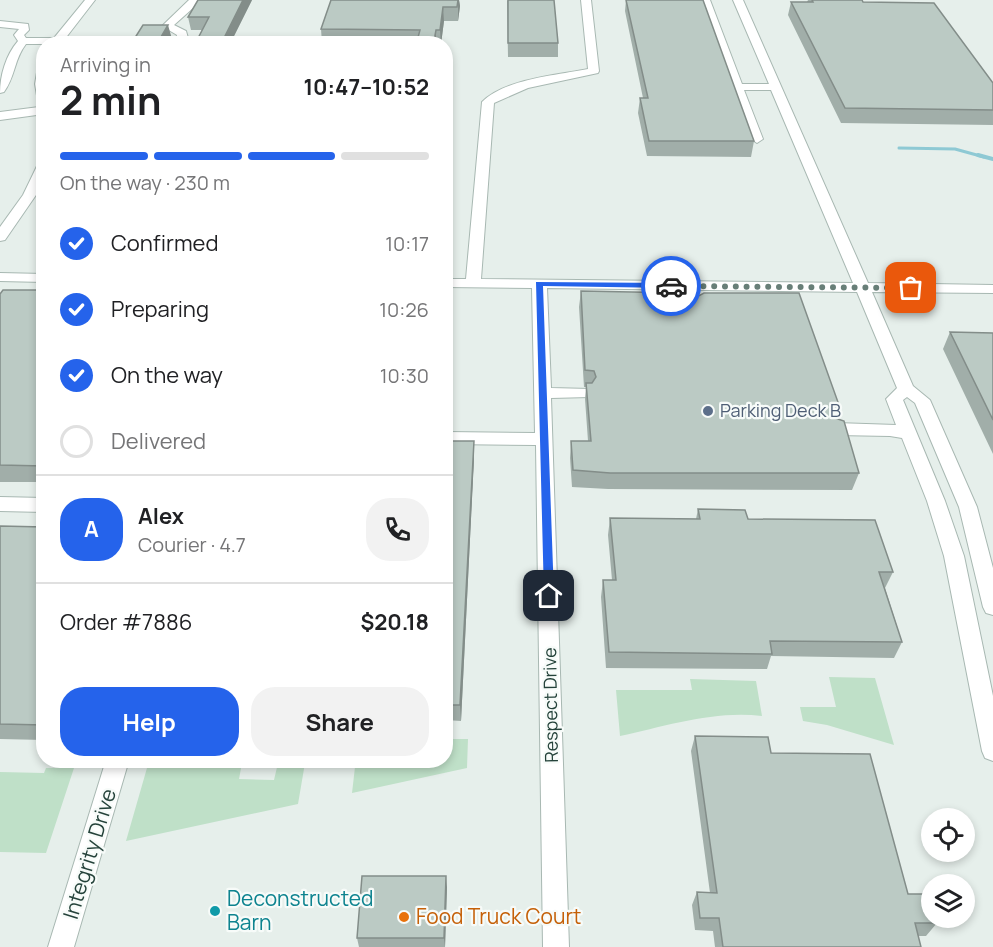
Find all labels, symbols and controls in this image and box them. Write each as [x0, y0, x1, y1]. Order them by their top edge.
text: Arriving in [60, 51, 151, 78]
text: 10:47–10:52 [303, 72, 429, 102]
text: 2 min [60, 73, 161, 127]
text: On the way · 230 m [60, 169, 230, 196]
icon: check [60, 227, 93, 260]
text: Confirmed [111, 228, 219, 258]
text: 10:17 [385, 230, 429, 257]
courier [641, 256, 701, 316]
pin [885, 262, 936, 313]
icon: car [655, 270, 688, 303]
icon: bag [894, 271, 927, 304]
icon: check [60, 293, 93, 326]
text: Preparing [111, 294, 209, 324]
text: 10:26 [379, 296, 429, 323]
icon: check [60, 359, 93, 392]
text: On the way [111, 360, 223, 390]
text: 10:30 [380, 362, 429, 389]
place label: Parking Deck B [720, 398, 841, 422]
marker: Parking Deck B [701, 404, 715, 418]
text: Delivered [111, 426, 206, 456]
button: phone [366, 498, 429, 561]
text: Alex [138, 501, 184, 531]
text: A [84, 514, 99, 544]
text: Courier · 4.7 [138, 531, 246, 558]
pin [523, 570, 574, 621]
icon: home [532, 579, 565, 612]
text: Order #7886 [60, 607, 192, 637]
text: $20.18 [360, 607, 429, 637]
street label: Respect Drive [537, 647, 563, 763]
button: Help [60, 687, 239, 756]
button: Share [251, 687, 429, 756]
street label: Integrity Drive [56, 785, 122, 922]
map controls [921, 808, 975, 928]
button: locate [921, 808, 975, 862]
button: layers [921, 874, 975, 928]
place label: Deconstructed Barn [227, 884, 373, 936]
place label: Food Truck Court [416, 902, 581, 930]
marker: Deconstructed Barn [208, 904, 222, 918]
marker: Food Truck Court [397, 910, 411, 924]

